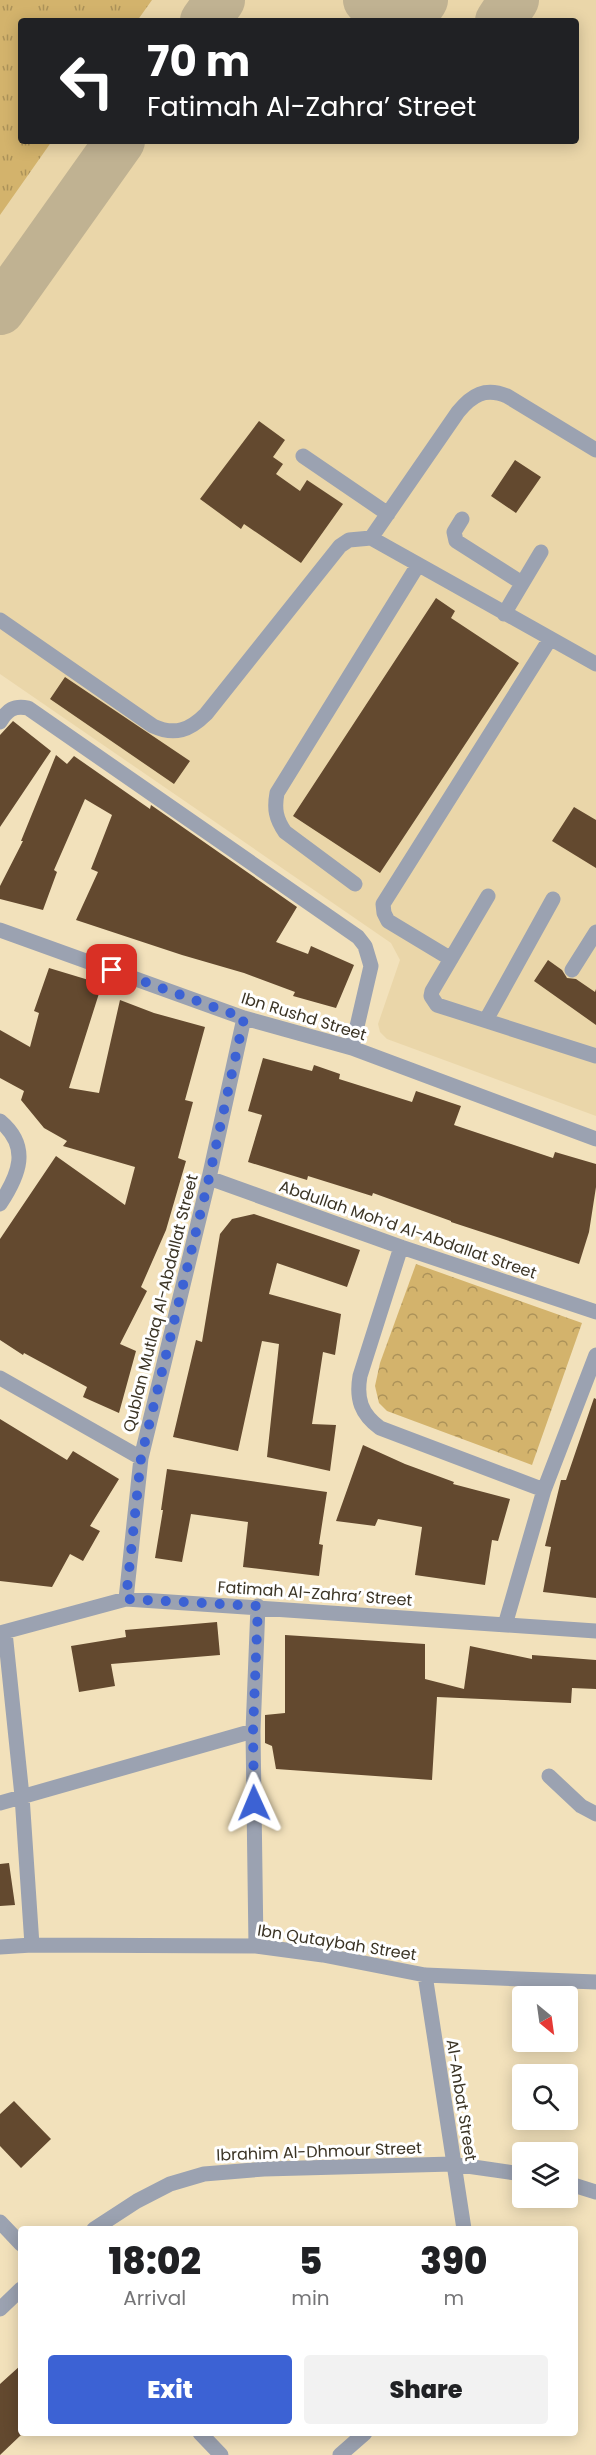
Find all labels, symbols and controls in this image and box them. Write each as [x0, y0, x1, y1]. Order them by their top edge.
text: 70 m [147, 32, 250, 91]
icon: left [48, 42, 126, 120]
text: Fatimah Al-Zahra’ Street [147, 88, 476, 125]
pin [86, 944, 137, 995]
icon: arrive [95, 953, 128, 986]
street label: Ibn Rushd Street [238, 987, 369, 1046]
street label: Qublan Mutlaq Al-Abdallat Street [117, 1172, 204, 1434]
street label: Abdullah Moh’d Al-Abdallat Street [276, 1174, 540, 1285]
street label: Fatimah Al-Zahra’ Street [217, 1575, 413, 1612]
position arrow [222, 1771, 286, 1835]
street label: Ibn Qutaybah Street [256, 1919, 418, 1966]
north arrow [512, 1986, 578, 2052]
map controls [512, 1986, 578, 2208]
street label: Al-Anbat Street [441, 2037, 483, 2163]
button: search [512, 2064, 578, 2130]
street label: Ibrahim Al-Dhmour Street [216, 2136, 422, 2167]
button: layers [512, 2142, 578, 2208]
text: 18:02 [108, 2236, 201, 2287]
text: 5 [299, 2236, 322, 2287]
text: 390 [420, 2236, 488, 2287]
text: Arrival [123, 2284, 186, 2312]
text: min [291, 2284, 330, 2312]
text: m [444, 2284, 464, 2312]
button: Exit [48, 2355, 292, 2424]
button: Share [304, 2355, 548, 2424]

